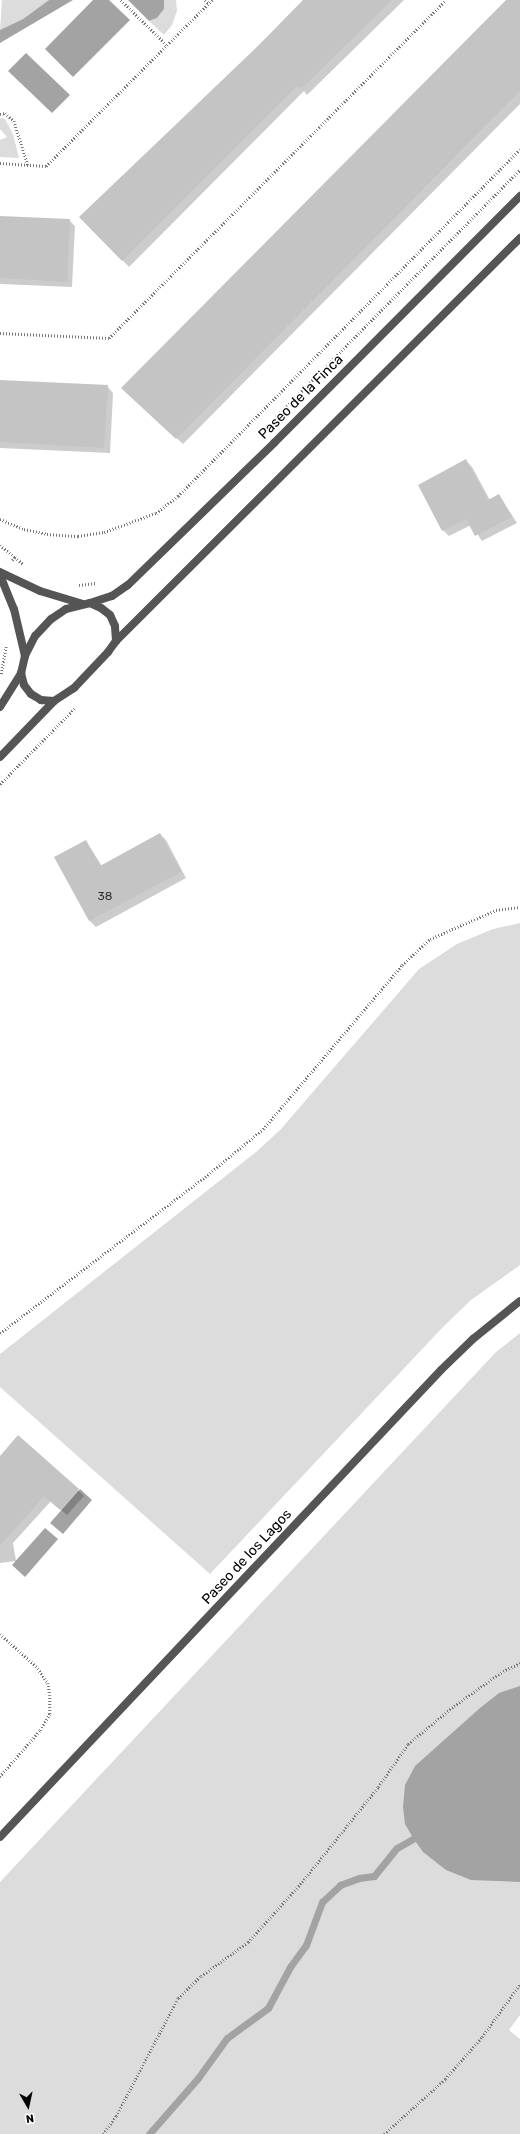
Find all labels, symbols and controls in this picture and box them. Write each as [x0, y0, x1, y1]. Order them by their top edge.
street label: Paseo de la Finca [255, 351, 347, 443]
house number: 38 [98, 890, 112, 904]
street label: Paseo de los Lagos [199, 1506, 295, 1608]
north arrow [8, 2086, 48, 2126]
text: N [25, 2111, 35, 2125]

